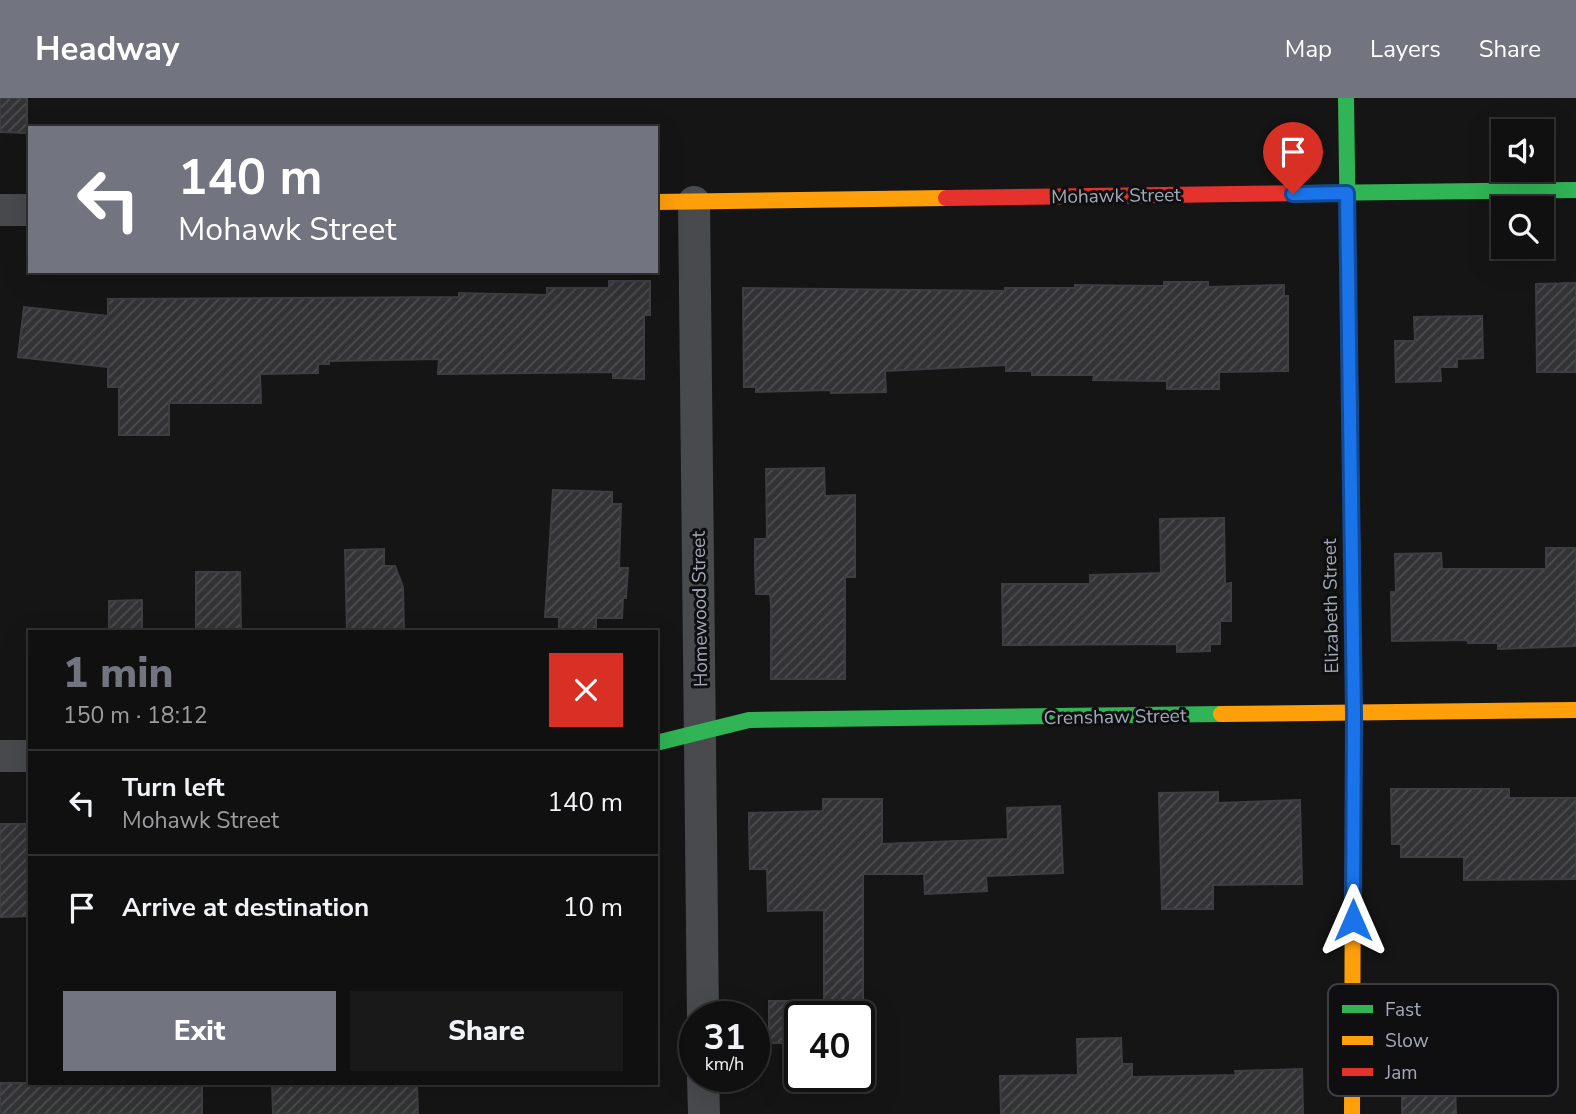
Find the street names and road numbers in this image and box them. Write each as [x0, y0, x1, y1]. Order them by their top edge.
street label: Mohawk Street [1051, 182, 1181, 210]
street label: Homewood Street [686, 530, 714, 687]
street label: Elizabeth Street [1317, 538, 1345, 674]
street label: Crenshaw Street [1043, 703, 1187, 731]

